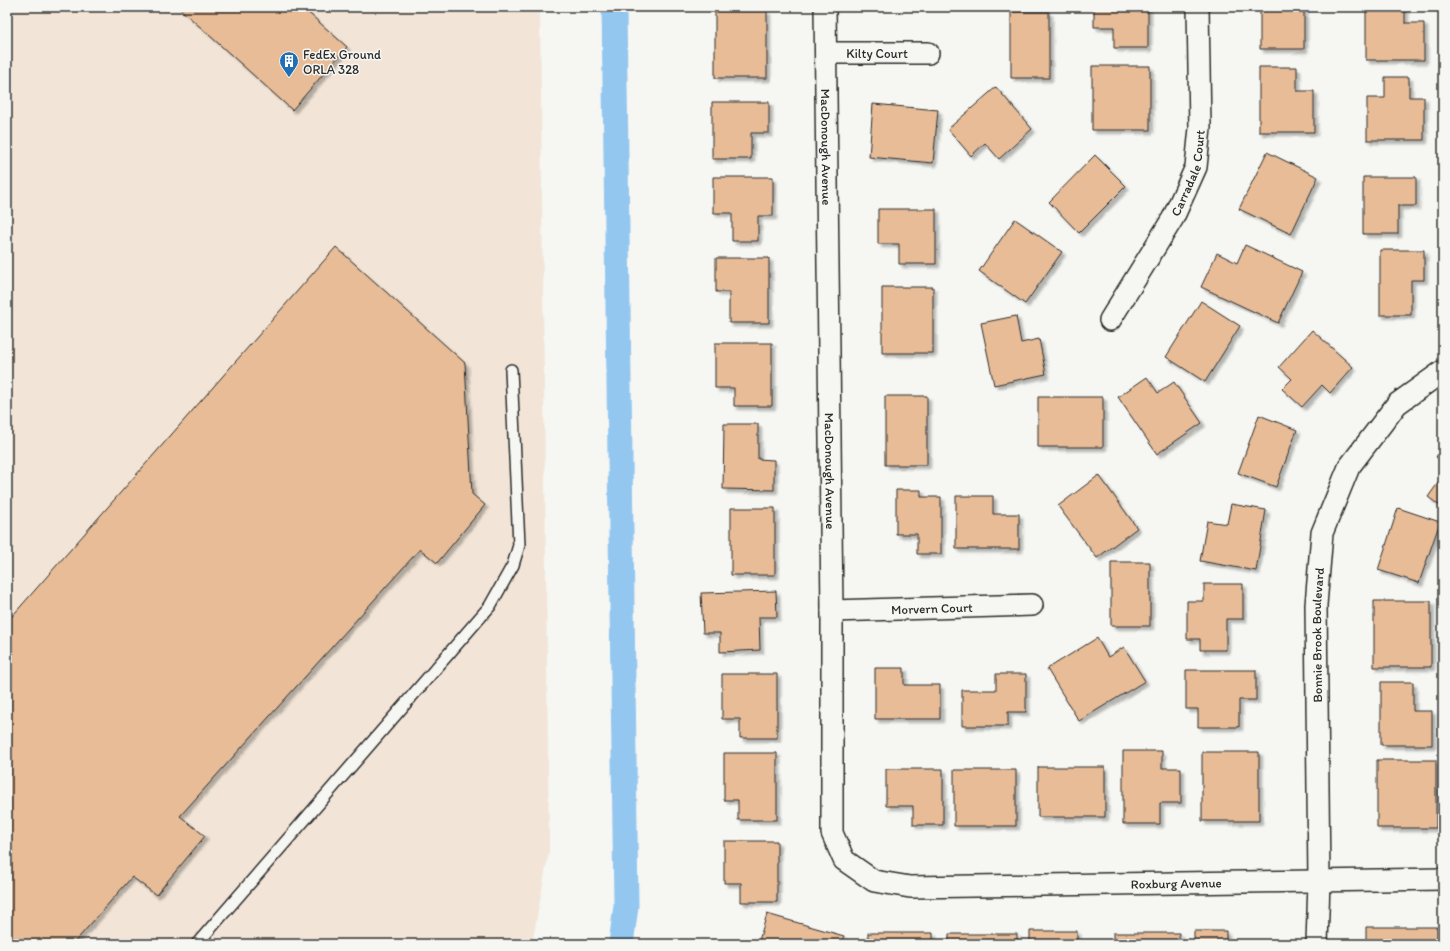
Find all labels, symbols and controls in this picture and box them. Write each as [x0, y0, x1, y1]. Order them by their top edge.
street label: Kilty Court [846, 46, 908, 61]
place label: FedEx Ground ORLA 328 [303, 47, 381, 77]
building icon: FedEx Ground ORLA 328 [278, 50, 300, 78]
street label: MacDonough Avenue [818, 89, 835, 205]
street label: Carradale Court [1167, 129, 1207, 218]
street label: MacDonough Avenue [822, 413, 839, 529]
street label: Bonnie Brook Boulevard [1308, 567, 1327, 703]
street label: Morvern Court [891, 599, 973, 617]
street label: Roxburg Avenue [1131, 875, 1222, 891]

